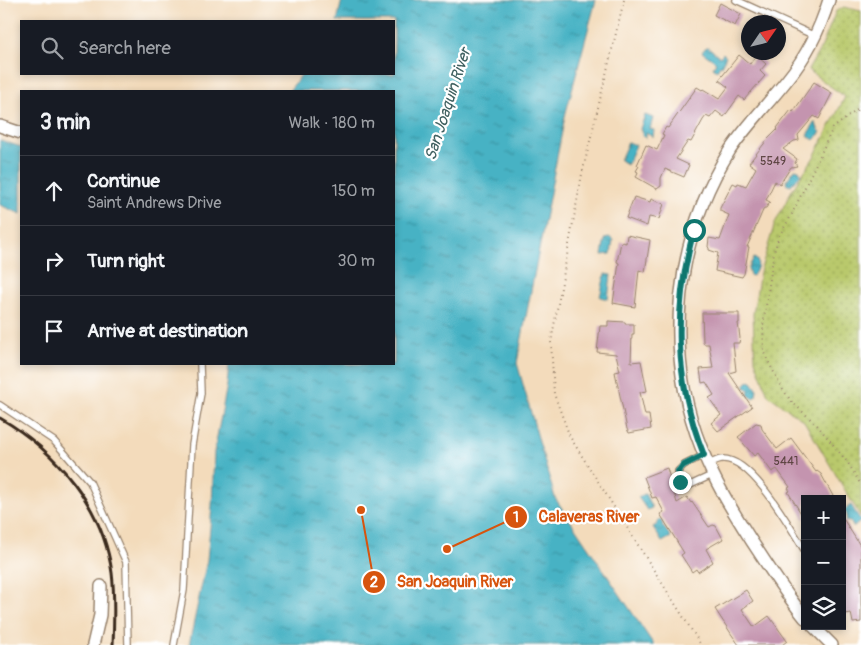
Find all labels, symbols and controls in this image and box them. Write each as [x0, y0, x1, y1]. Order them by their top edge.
north arrow [741, 15, 786, 60]
search box [20, 20, 395, 75]
icon: search [38, 34, 66, 62]
text: Search here [78, 36, 171, 60]
water label: San Joaquin River [420, 44, 476, 163]
text: 3 min [40, 109, 90, 136]
text: Walk · 180 m [288, 113, 375, 133]
house number: 5549 [760, 154, 786, 169]
text: Continue [87, 169, 160, 193]
icon: ahead [40, 177, 68, 205]
text: 150 m [331, 181, 375, 201]
text: Saint Andrews Drive [87, 193, 221, 213]
route start [683, 219, 706, 242]
icon: right [40, 247, 68, 275]
text: Turn right [87, 249, 165, 273]
text: 30 m [337, 251, 375, 271]
icon: arrive [40, 317, 68, 345]
text: Arrive at destination [87, 319, 248, 343]
house number: 5441 [773, 454, 799, 469]
route end [669, 471, 692, 494]
map controls [801, 495, 846, 630]
button: + [801, 495, 846, 540]
callout: Calaveras River [503, 501, 649, 532]
text: Calaveras River [539, 507, 640, 527]
text: 1 [513, 508, 519, 527]
button: − [801, 540, 846, 585]
callout: San Joaquin River [362, 566, 523, 597]
text: San Joaquin River [397, 572, 514, 592]
text: 2 [370, 573, 378, 592]
button: layers [801, 585, 846, 630]

